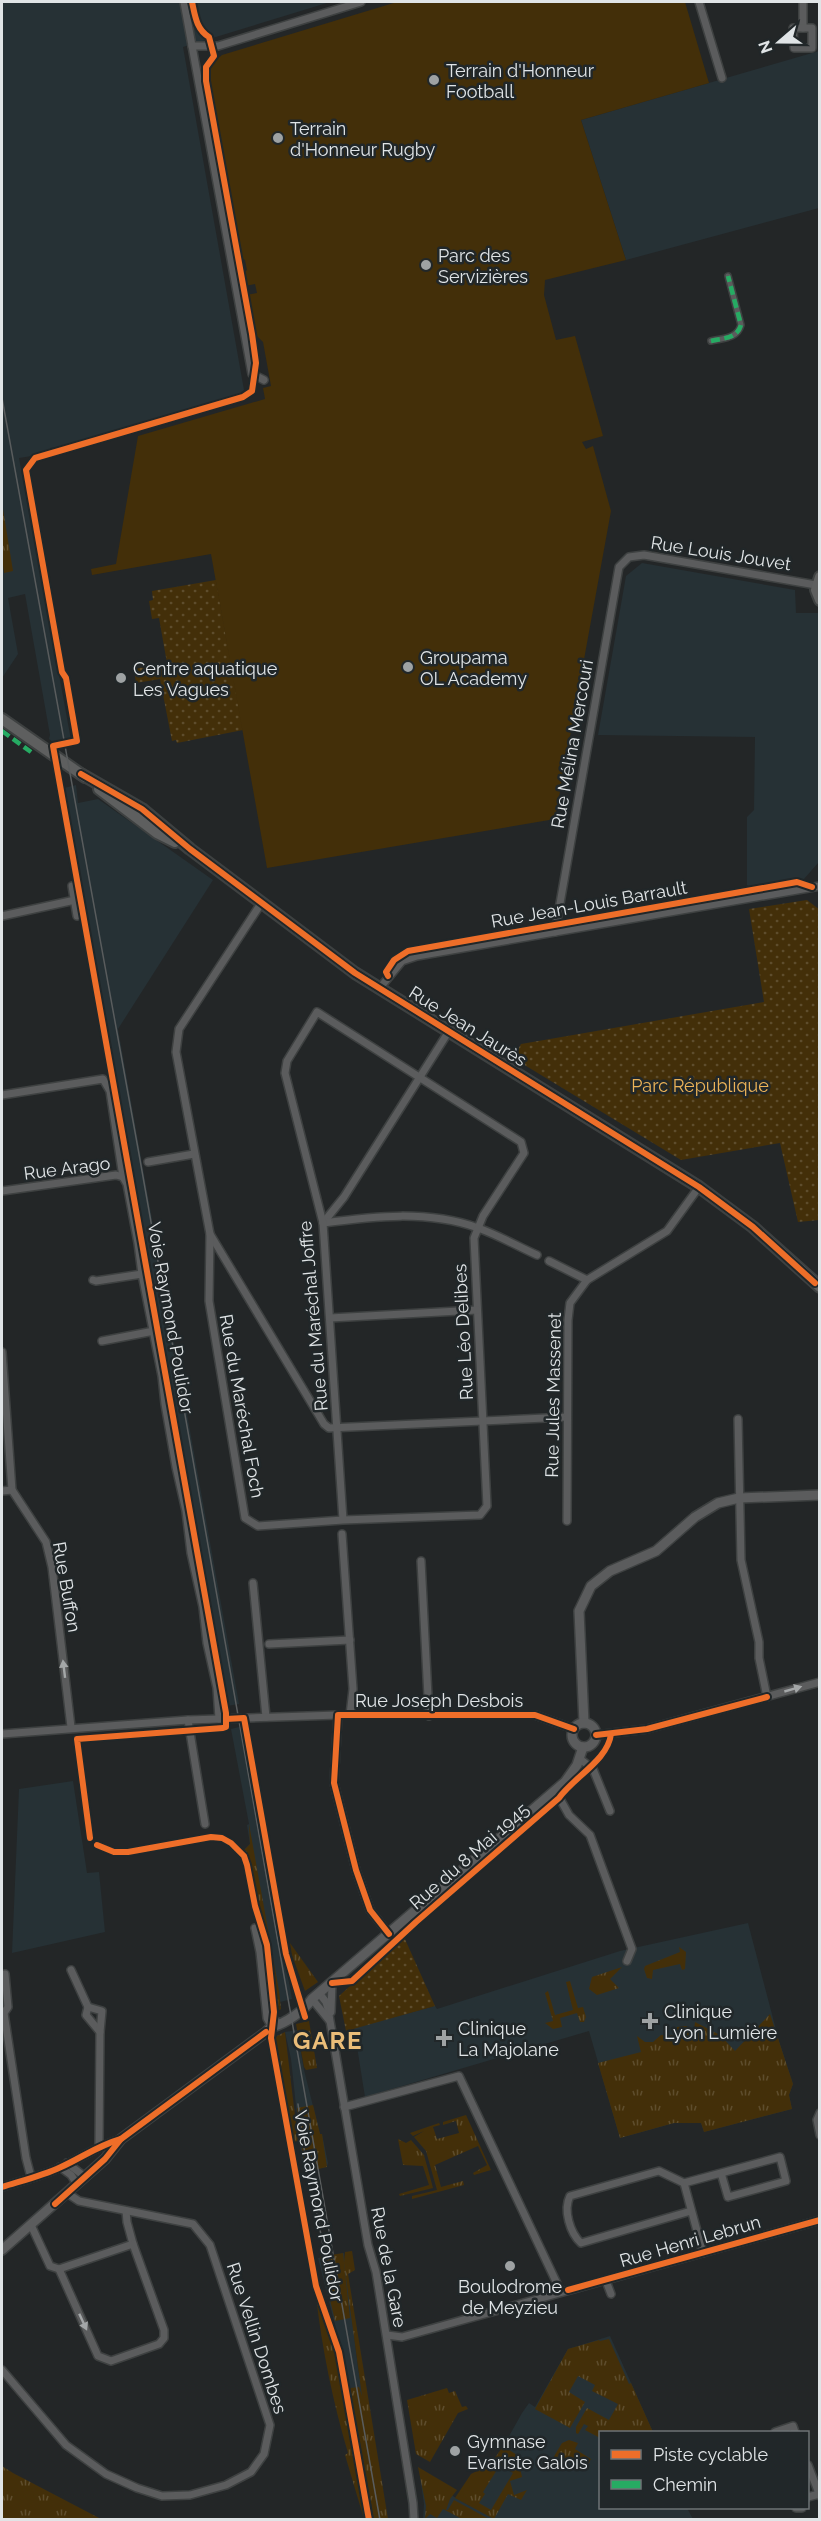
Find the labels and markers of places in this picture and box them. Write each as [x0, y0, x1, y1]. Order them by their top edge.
place label: Terrain d'Honneur Football [446, 60, 595, 102]
marker: Terrain d'Honneur Football [427, 73, 441, 87]
place label: Terrain d'Honneur Rugby [290, 118, 436, 160]
marker: Terrain d'Honneur Rugby [271, 131, 285, 145]
place label: Parc des Servizières [438, 245, 528, 287]
marker: Parc des Servizières [419, 258, 433, 272]
place label: Groupama OL Academy [420, 647, 527, 689]
place label: Centre aquatique Les Vagues [133, 658, 278, 700]
marker: Groupama OL Academy [401, 660, 415, 674]
marker: Centre aquatique Les Vagues [114, 671, 128, 685]
place label: Clinique Lyon Lumière [664, 2001, 777, 2043]
marker: Clinique Lyon Lumière [641, 2012, 659, 2030]
place label: Clinique La Majolane [458, 2018, 559, 2060]
marker: Clinique La Majolane [435, 2029, 453, 2047]
marker: Boulodrome de Meyzieu [503, 2259, 517, 2273]
place label: Boulodrome de Meyzieu [458, 2276, 562, 2318]
place label: Gymnase Evariste Galois [467, 2431, 588, 2473]
marker: Gymnase Evariste Galois [448, 2444, 462, 2458]

